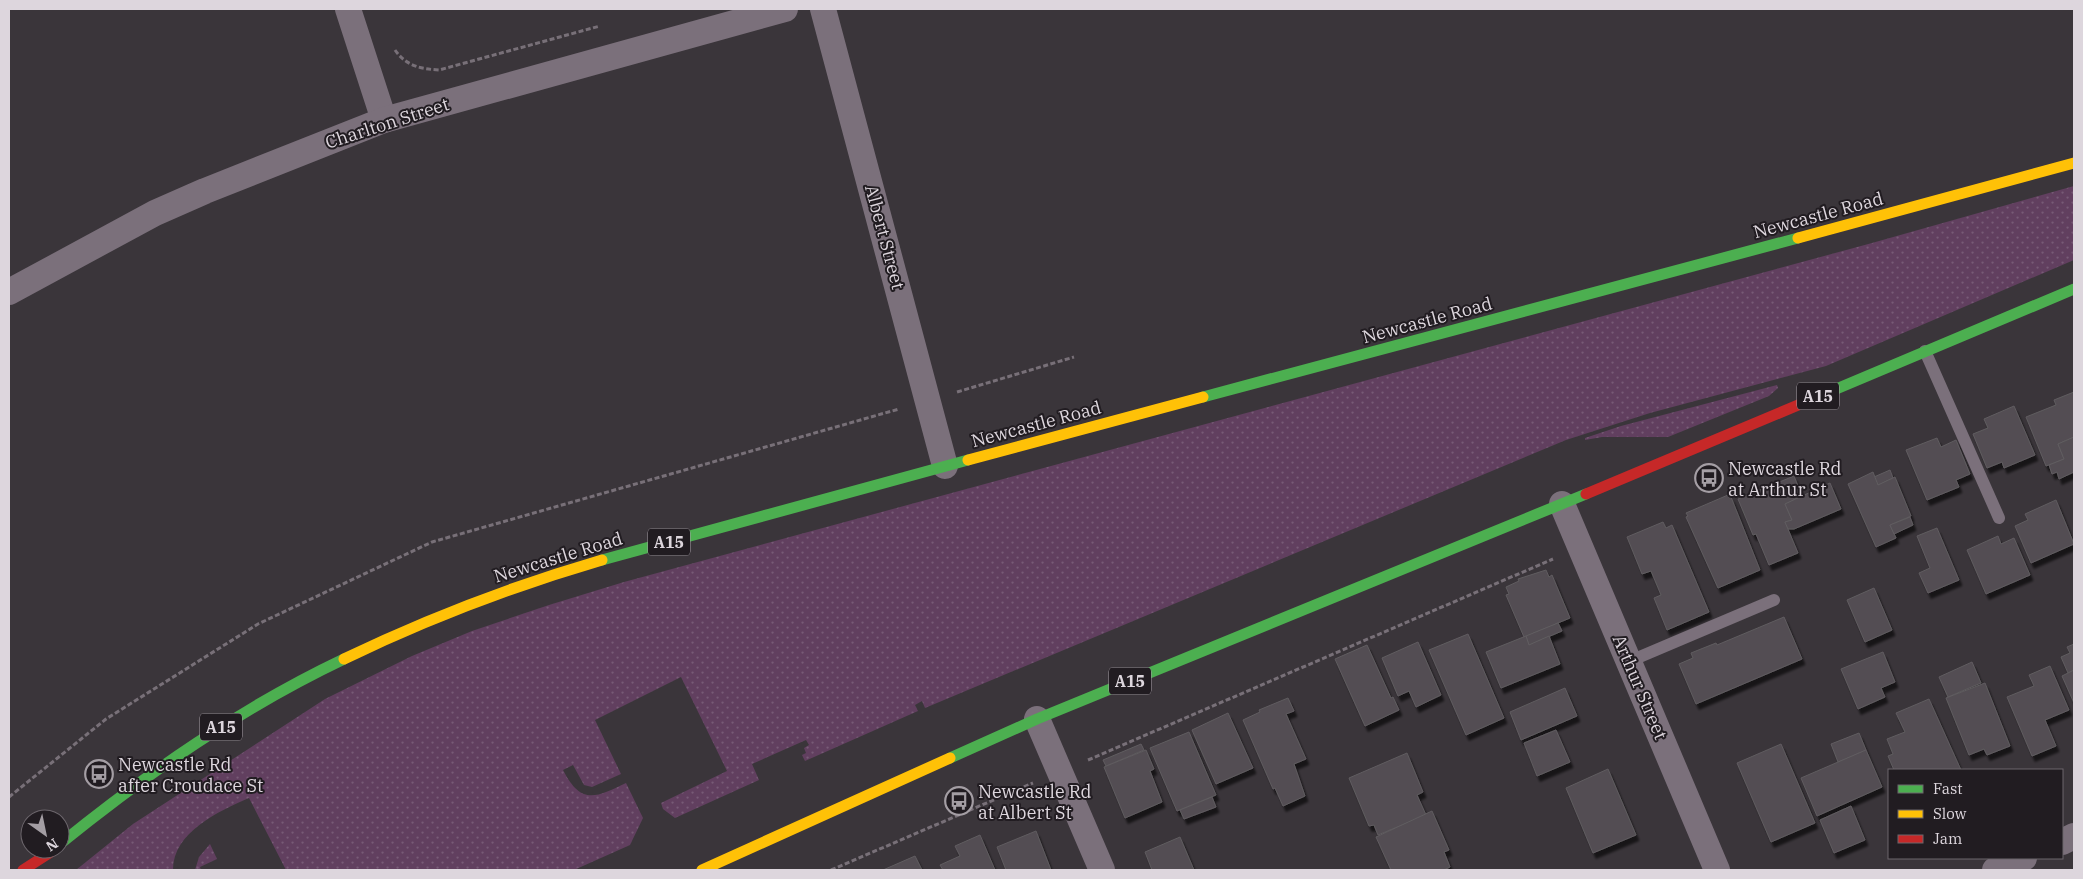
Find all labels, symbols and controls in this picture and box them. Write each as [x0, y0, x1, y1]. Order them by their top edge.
street label: Charlton Street [322, 92, 452, 154]
street label: Albert Street [860, 182, 910, 292]
street label: Newcastle Road [1750, 187, 1886, 243]
street label: Newcastle Road [1359, 292, 1495, 348]
road number: A15 [1797, 382, 1839, 410]
street label: Newcastle Road [968, 396, 1104, 452]
place label: Newcastle Rd at Arthur St [1728, 457, 1842, 501]
bus stop icon: Newcastle Rd at Arthur St [1694, 463, 1724, 493]
street label: Newcastle Road [491, 526, 625, 588]
road number: A15 [648, 528, 690, 556]
street label: Arthur Street [1608, 631, 1672, 743]
road number: A15 [1109, 668, 1151, 694]
road number: A15 [200, 714, 242, 740]
place label: Newcastle Rd after Croudace St [118, 753, 263, 797]
bus stop icon: Newcastle Rd after Croudace St [84, 759, 114, 789]
legend [1888, 769, 2063, 859]
text: Fast [1933, 779, 1963, 798]
place label: Newcastle Rd at Albert St [978, 780, 1092, 824]
bus stop icon: Newcastle Rd at Albert St [944, 786, 974, 816]
text: Slow [1933, 804, 1967, 823]
north arrow [20, 809, 70, 859]
text: Jam [1933, 829, 1962, 848]
text: N [43, 834, 62, 855]

